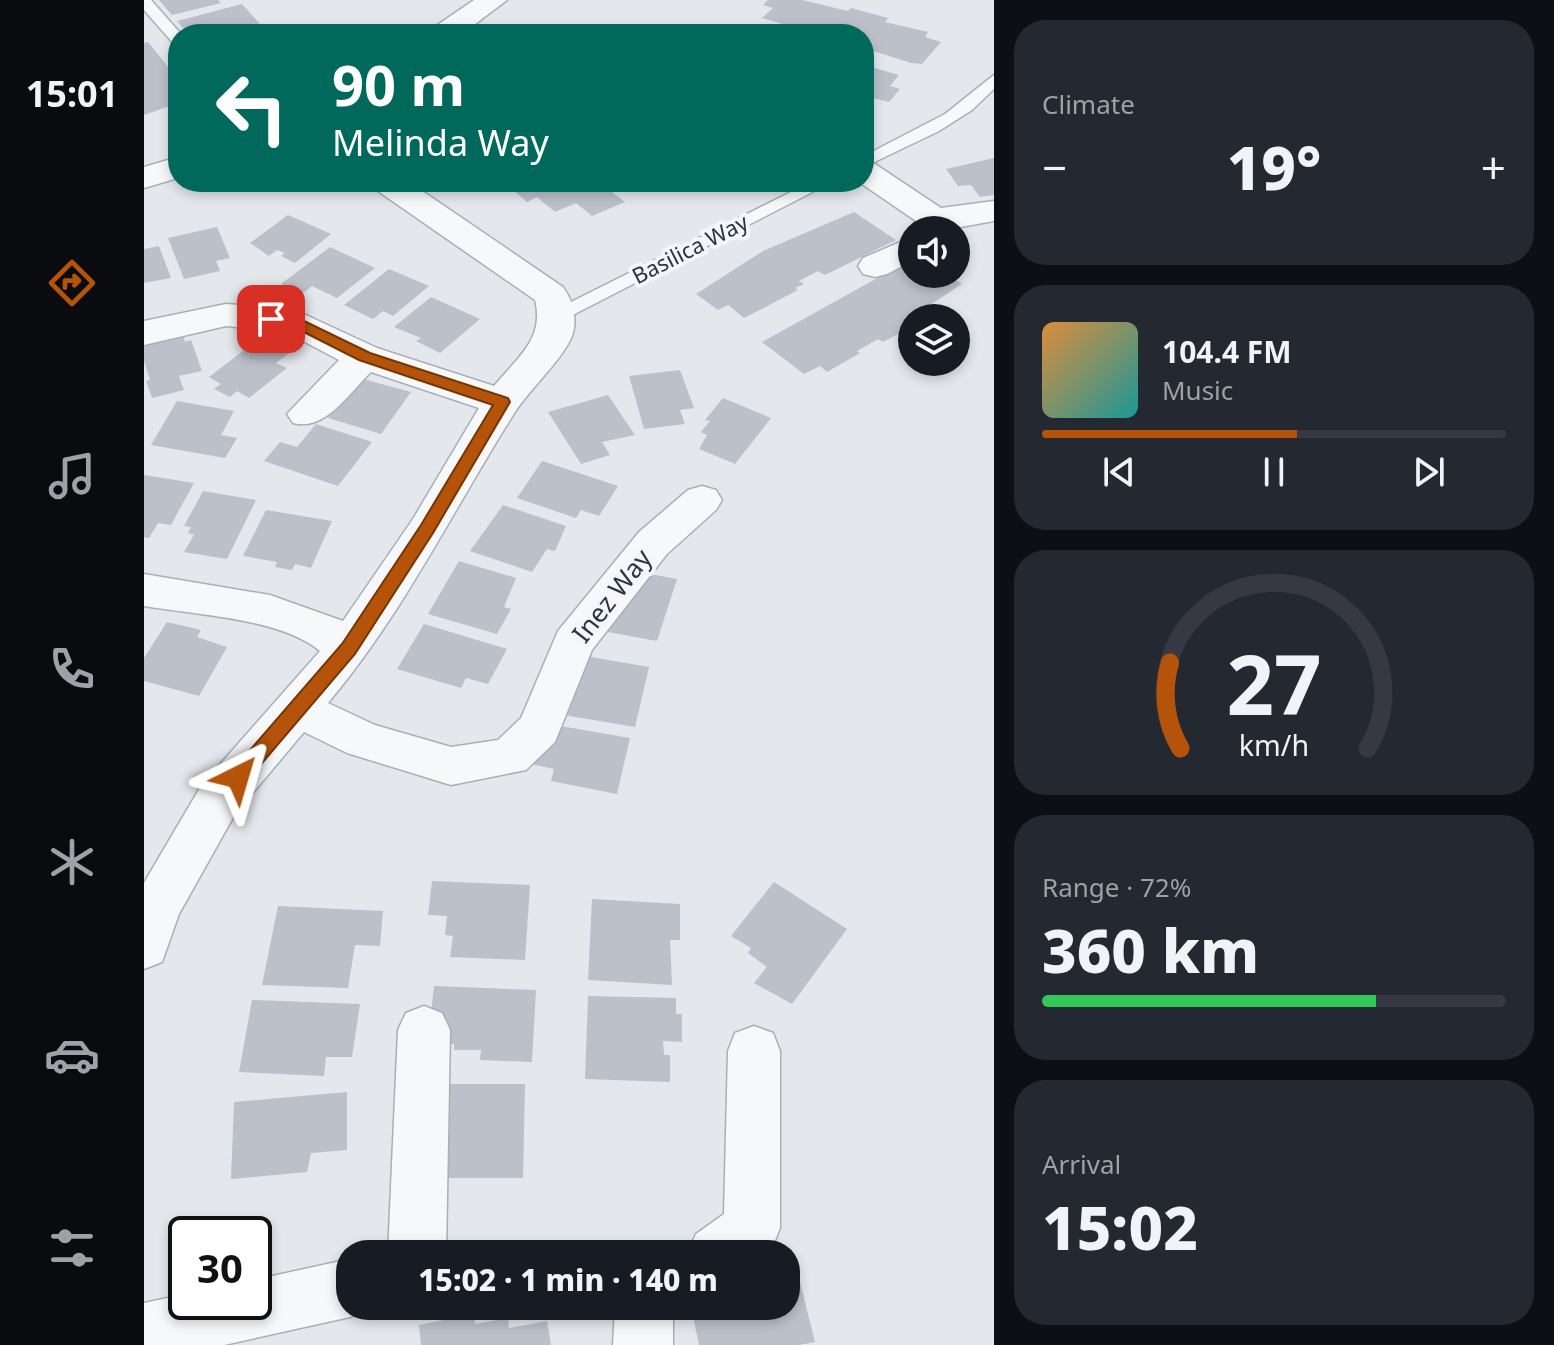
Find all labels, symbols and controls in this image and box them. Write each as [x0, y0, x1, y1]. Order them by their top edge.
text: 90 m [332, 46, 465, 122]
icon: left [200, 56, 304, 160]
text: 15:01 [26, 69, 118, 118]
text: Climate [1042, 86, 1135, 122]
text: Melinda Way [332, 118, 549, 167]
text: 19° [1227, 126, 1321, 208]
text: − [1042, 137, 1067, 197]
text: + [1481, 137, 1506, 197]
street label: Basilica Way [626, 206, 753, 290]
map controls [898, 216, 970, 376]
button: sound [898, 216, 970, 288]
icon: directions [44, 255, 100, 311]
pin [237, 285, 305, 353]
icon: arrive [249, 297, 293, 341]
button: layers [898, 304, 970, 376]
text: 104.4 FM [1162, 331, 1292, 372]
text: Music [1162, 372, 1233, 408]
icon: music [44, 448, 100, 504]
icon: previous [1097, 450, 1141, 494]
icon: pause [1252, 450, 1296, 494]
icon: next [1407, 450, 1451, 494]
street label: Inez Way [563, 540, 660, 650]
text: 27 [1226, 625, 1322, 738]
icon: phone [44, 641, 100, 697]
text: km/h [1239, 725, 1309, 764]
position arrow [196, 735, 280, 819]
icon: climate [44, 834, 100, 890]
text: Range · 72% [1042, 869, 1191, 905]
text: 360 km [1042, 909, 1259, 991]
icon: car [44, 1027, 100, 1083]
text: Arrival [1042, 1146, 1121, 1182]
text: 15:02 [1042, 1186, 1198, 1268]
speed limit sign: 30 [168, 1216, 272, 1320]
icon: filters [44, 1220, 100, 1276]
text: 15:02 · 1 min · 140 m [418, 1259, 718, 1300]

